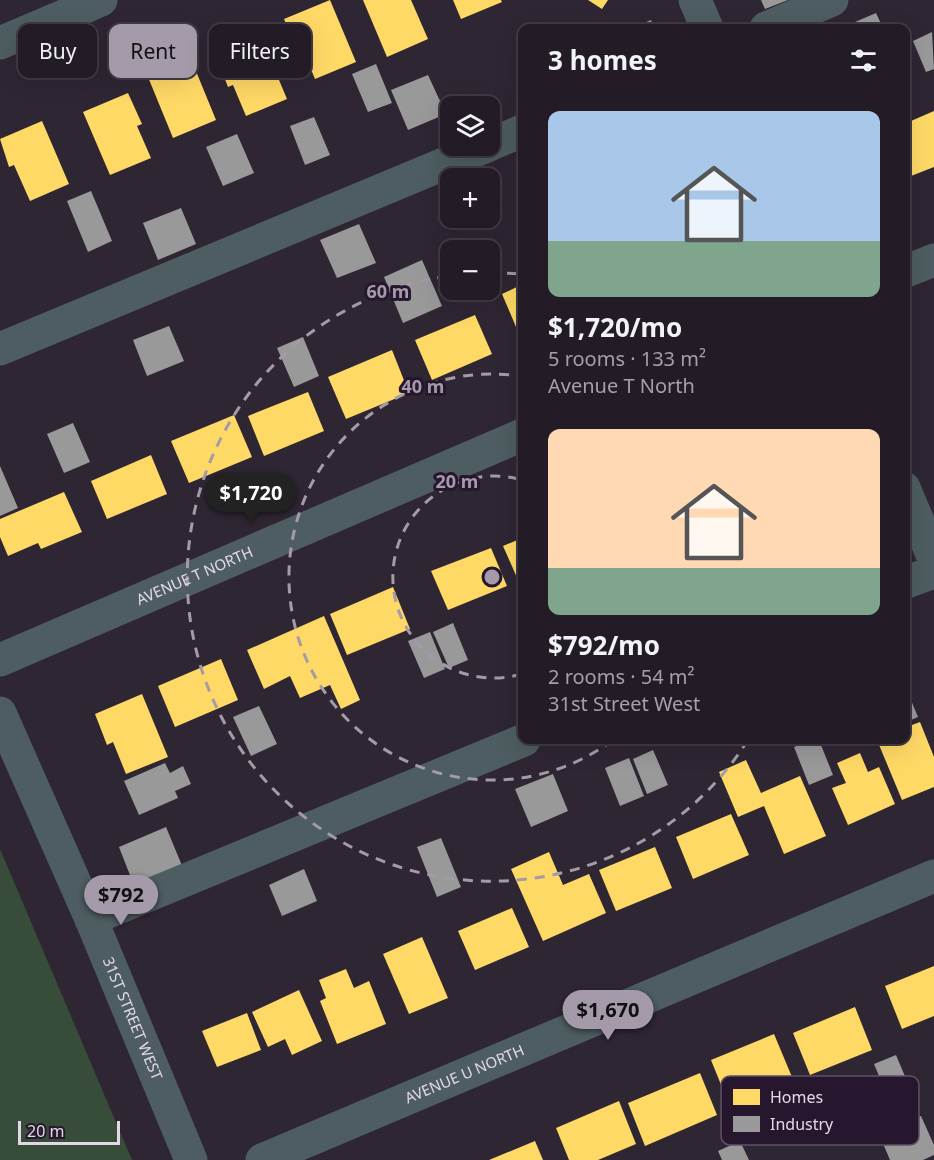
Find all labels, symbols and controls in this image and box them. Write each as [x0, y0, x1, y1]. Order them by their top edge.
chip: Buy [18, 24, 97, 78]
chip: Rent [109, 24, 197, 78]
chip: Filters [209, 24, 311, 78]
text: 3 homes [548, 42, 657, 78]
icon: filters [847, 44, 880, 77]
map controls [440, 96, 500, 300]
button: layers [440, 96, 500, 156]
icon: home [660, 150, 768, 258]
button: + [440, 168, 500, 228]
button: − [440, 240, 500, 300]
text: 60 m [367, 279, 409, 303]
text: $1,720/mo [548, 309, 682, 345]
text: 5 rooms · 133 m² [548, 345, 706, 372]
text: Avenue T North [548, 372, 695, 399]
text: 40 m [402, 374, 444, 398]
icon: home [660, 468, 768, 576]
text: 20 m [436, 469, 478, 493]
pin: $1,720 [202, 473, 300, 524]
text: $1,720 [220, 479, 282, 506]
street label: AVENUE T NORTH [133, 541, 256, 609]
centre of rings [482, 567, 502, 587]
text: $792/mo [548, 627, 660, 663]
text: 2 rooms · 54 m² [548, 663, 695, 690]
text: 31st Street West [548, 690, 700, 717]
pin: $792 [85, 875, 157, 926]
text: $792 [98, 881, 144, 908]
street label: 31ST STREET WEST [99, 954, 168, 1083]
pin: $1,670 [559, 990, 657, 1041]
text: $1,670 [577, 996, 639, 1023]
street label: AVENUE U NORTH [402, 1039, 527, 1108]
legend [721, 1076, 919, 1145]
text: Homes [770, 1086, 823, 1108]
text: Industry [770, 1113, 834, 1135]
scale bar [18, 1118, 120, 1146]
text: 20 m [27, 1120, 64, 1142]

